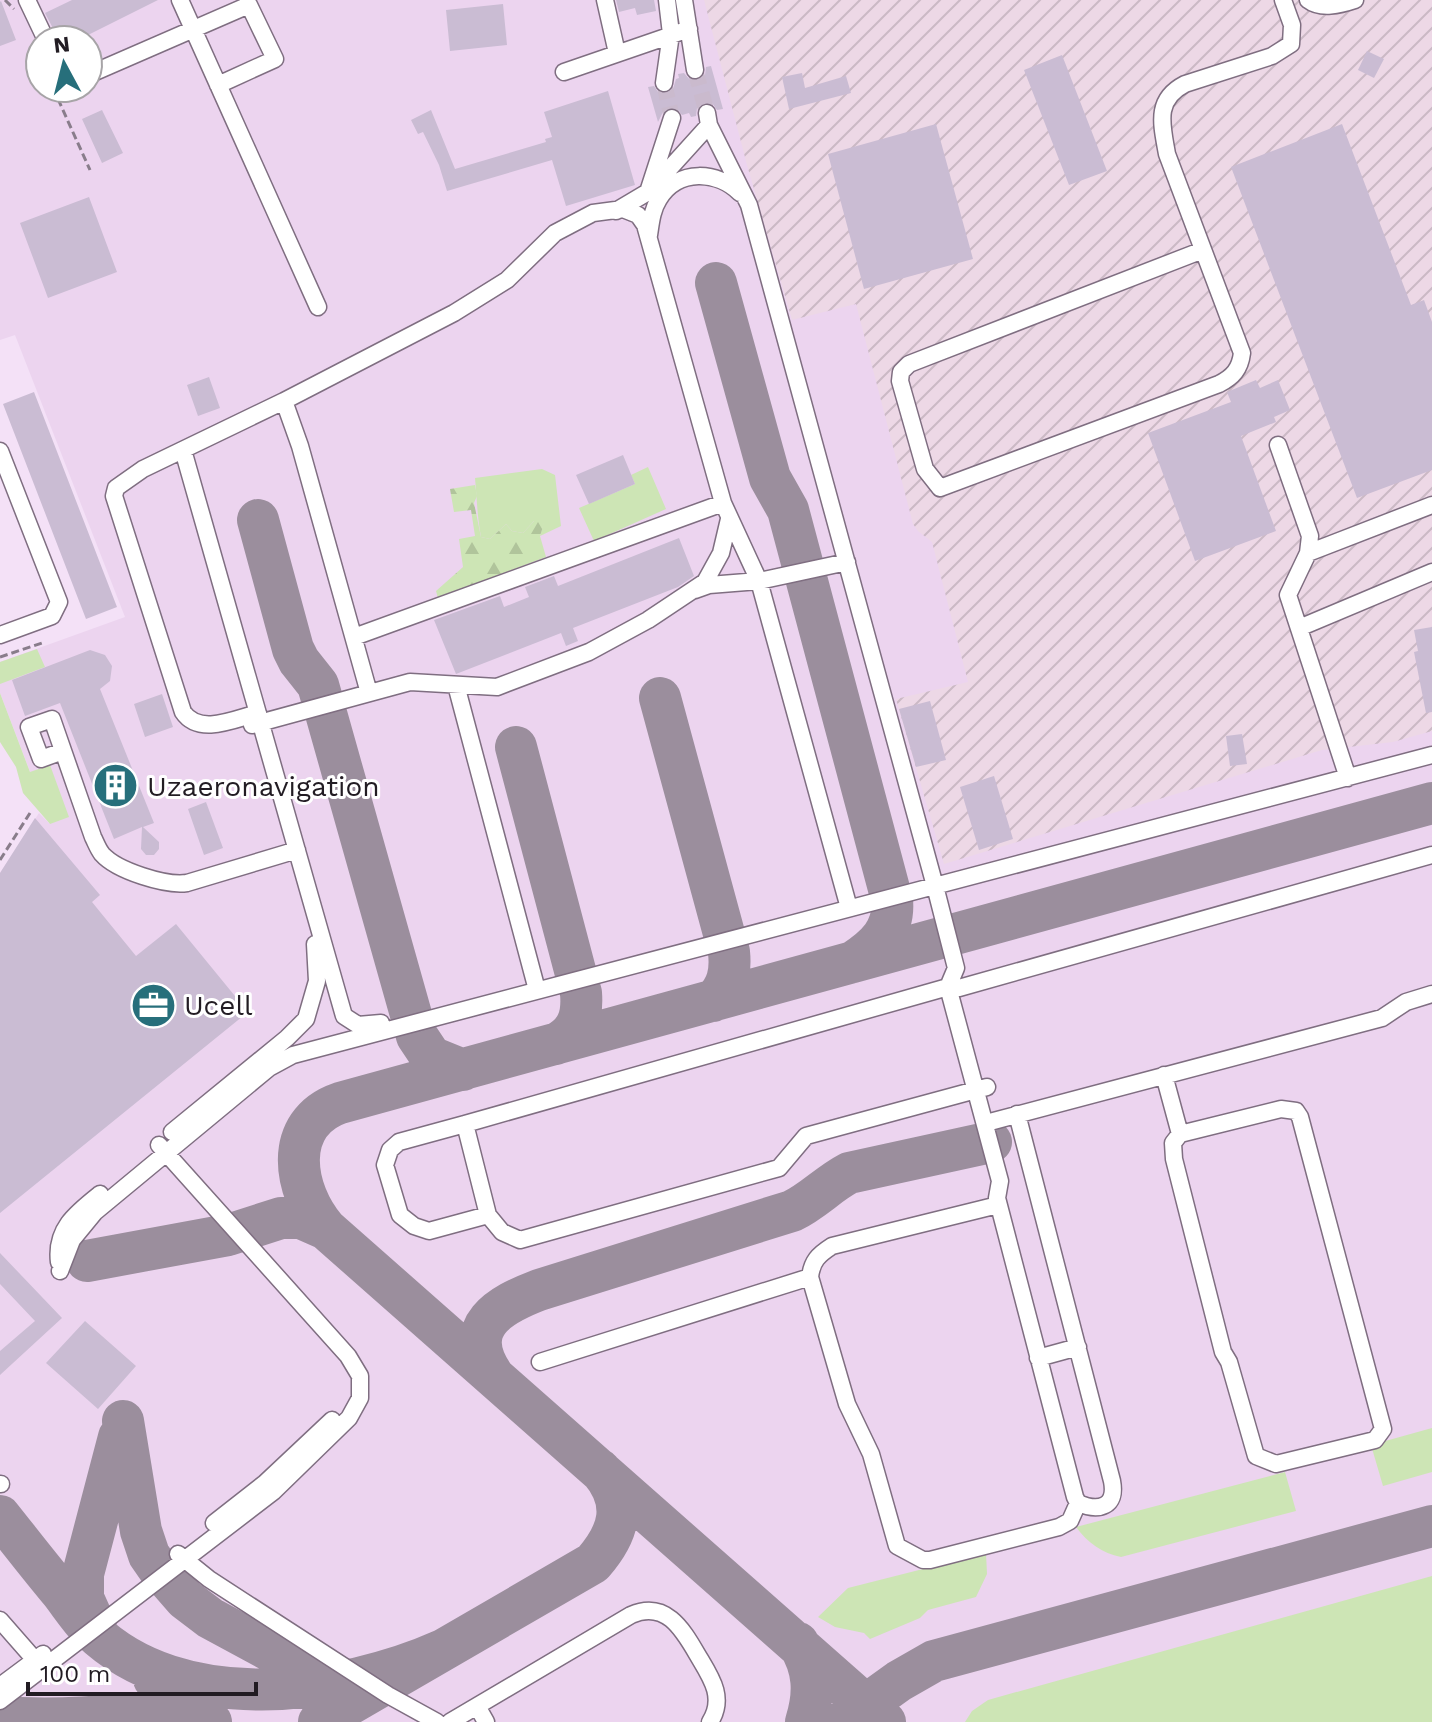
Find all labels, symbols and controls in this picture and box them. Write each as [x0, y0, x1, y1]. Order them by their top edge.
north arrow [24, 24, 104, 104]
text: N [52, 31, 71, 58]
building icon: Uzaeronavigation [92, 762, 140, 810]
place label: Uzaeronavigation [147, 770, 380, 803]
office icon: Ucell [129, 981, 177, 1029]
place label: Ucell [184, 989, 253, 1022]
scale bar [28, 1646, 256, 1696]
text: 100 m [40, 1660, 110, 1688]

